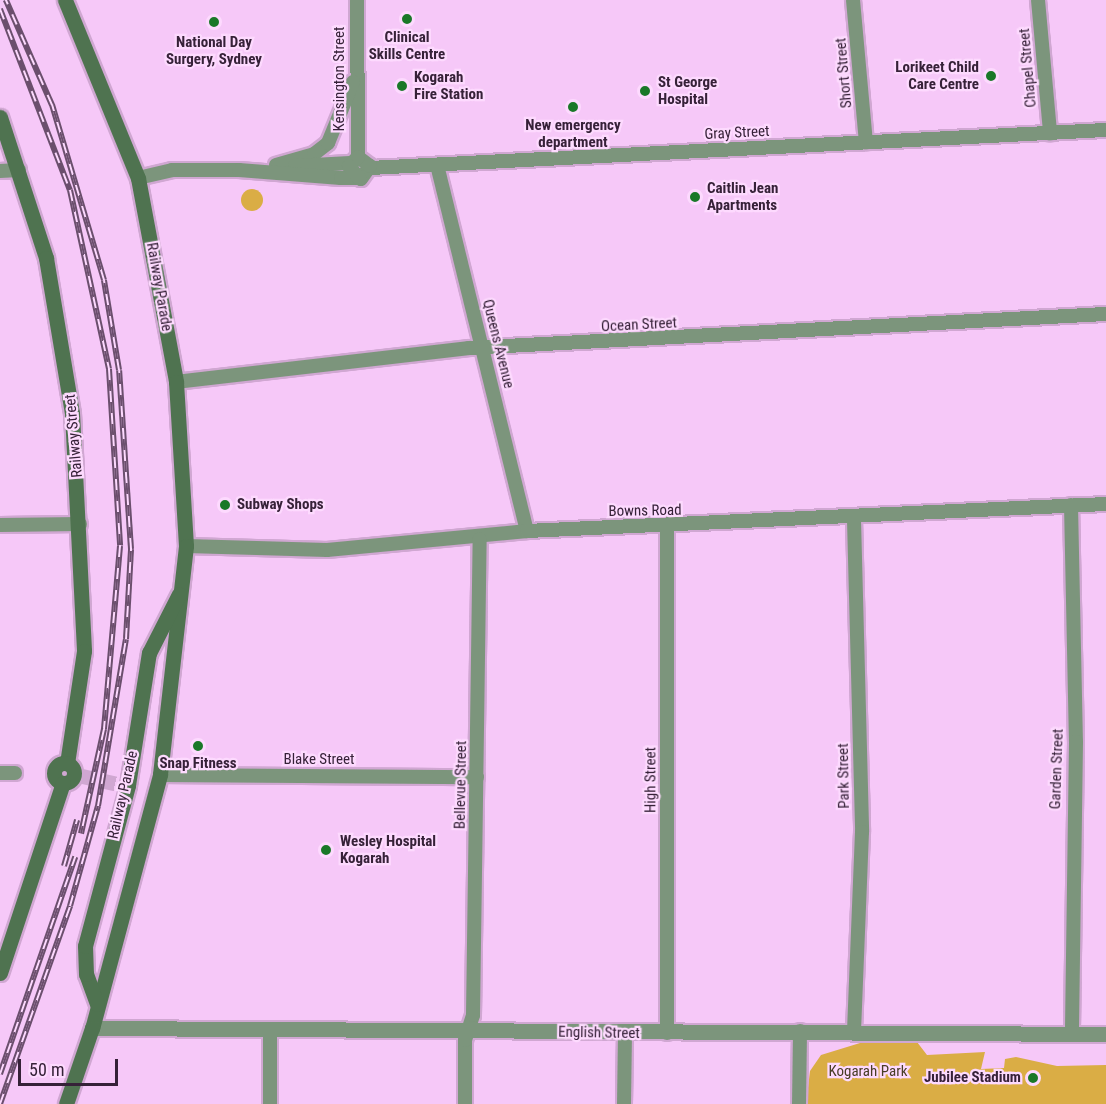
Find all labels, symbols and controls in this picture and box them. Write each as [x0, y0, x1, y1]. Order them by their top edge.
marker: Clinical Skills Centre [400, 12, 414, 26]
marker: National Day Surgery, Sydney [205, 13, 223, 31]
street label: Kensington Street [331, 27, 349, 131]
place label: Clinical Skills Centre [369, 28, 445, 63]
street label: Chapel Street [1016, 28, 1040, 108]
place label: National Day Surgery, Sydney [166, 33, 262, 68]
street label: Short Street [832, 37, 856, 109]
place label: Lorikeet Child Care Centre [895, 58, 979, 93]
place label: Kogarah Fire Station [414, 68, 483, 103]
marker: Lorikeet Child Care Centre [984, 69, 998, 83]
place label: St George Hospital [658, 73, 717, 108]
marker: Kogarah Fire Station [395, 79, 409, 93]
marker: St George Hospital [636, 82, 654, 100]
marker: New emergency department [566, 100, 580, 114]
place label: New emergency department [525, 116, 621, 151]
street label: Gray Street [704, 122, 770, 144]
place label: Caitlin Jean Apartments [707, 179, 778, 214]
marker: Caitlin Jean Apartments [688, 190, 702, 204]
street label: Railway Parade [142, 241, 176, 333]
street label: Queens Avenue [478, 298, 518, 390]
street label: Ocean Street [601, 314, 677, 336]
street label: Railway Street [61, 394, 87, 478]
place label: Subway Shops [237, 496, 324, 514]
marker: Subway Shops [218, 498, 232, 512]
street label: Bowns Road [608, 501, 682, 521]
street label: Garden Street [1047, 728, 1067, 810]
marker: Snap Fitness [191, 739, 205, 753]
street label: Bellevue Street [451, 741, 471, 829]
street label: Park Street [834, 743, 854, 809]
street label: High Street [642, 747, 660, 813]
street label: Railway Parade [104, 749, 142, 841]
street label: Blake Street [283, 751, 355, 769]
place label: Snap Fitness [159, 755, 237, 773]
place label: Wesley Hospital Kogarah [340, 832, 436, 867]
marker: Wesley Hospital Kogarah [317, 841, 335, 859]
street label: English Street [558, 1023, 640, 1043]
scale bar [21, 1047, 122, 1085]
text: 50 m [29, 1059, 64, 1080]
park label: Kogarah Park [829, 1063, 907, 1081]
place label: Jubilee Stadium [924, 1069, 1021, 1087]
marker: Jubilee Stadium [1026, 1071, 1040, 1085]

